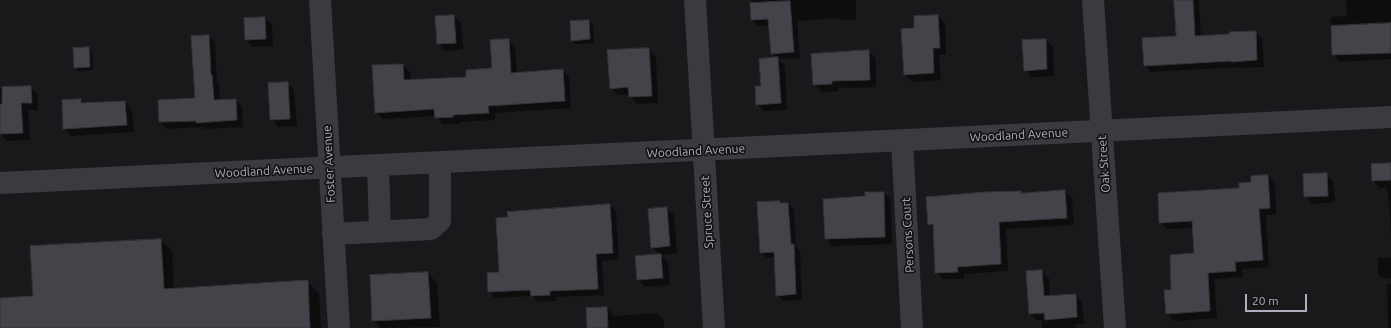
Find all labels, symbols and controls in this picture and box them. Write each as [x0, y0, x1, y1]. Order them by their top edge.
street label: Foster Avenue [320, 125, 338, 203]
street label: Woodland Avenue [970, 125, 1068, 145]
street label: Oak Street [1095, 135, 1113, 193]
street label: Woodland Avenue [647, 141, 745, 161]
street label: Woodland Avenue [215, 161, 313, 181]
street label: Spruce Street [698, 175, 716, 249]
street label: Persons Court [899, 197, 917, 273]
scale bar [1247, 286, 1309, 312]
text: 20 m [1252, 294, 1279, 307]

